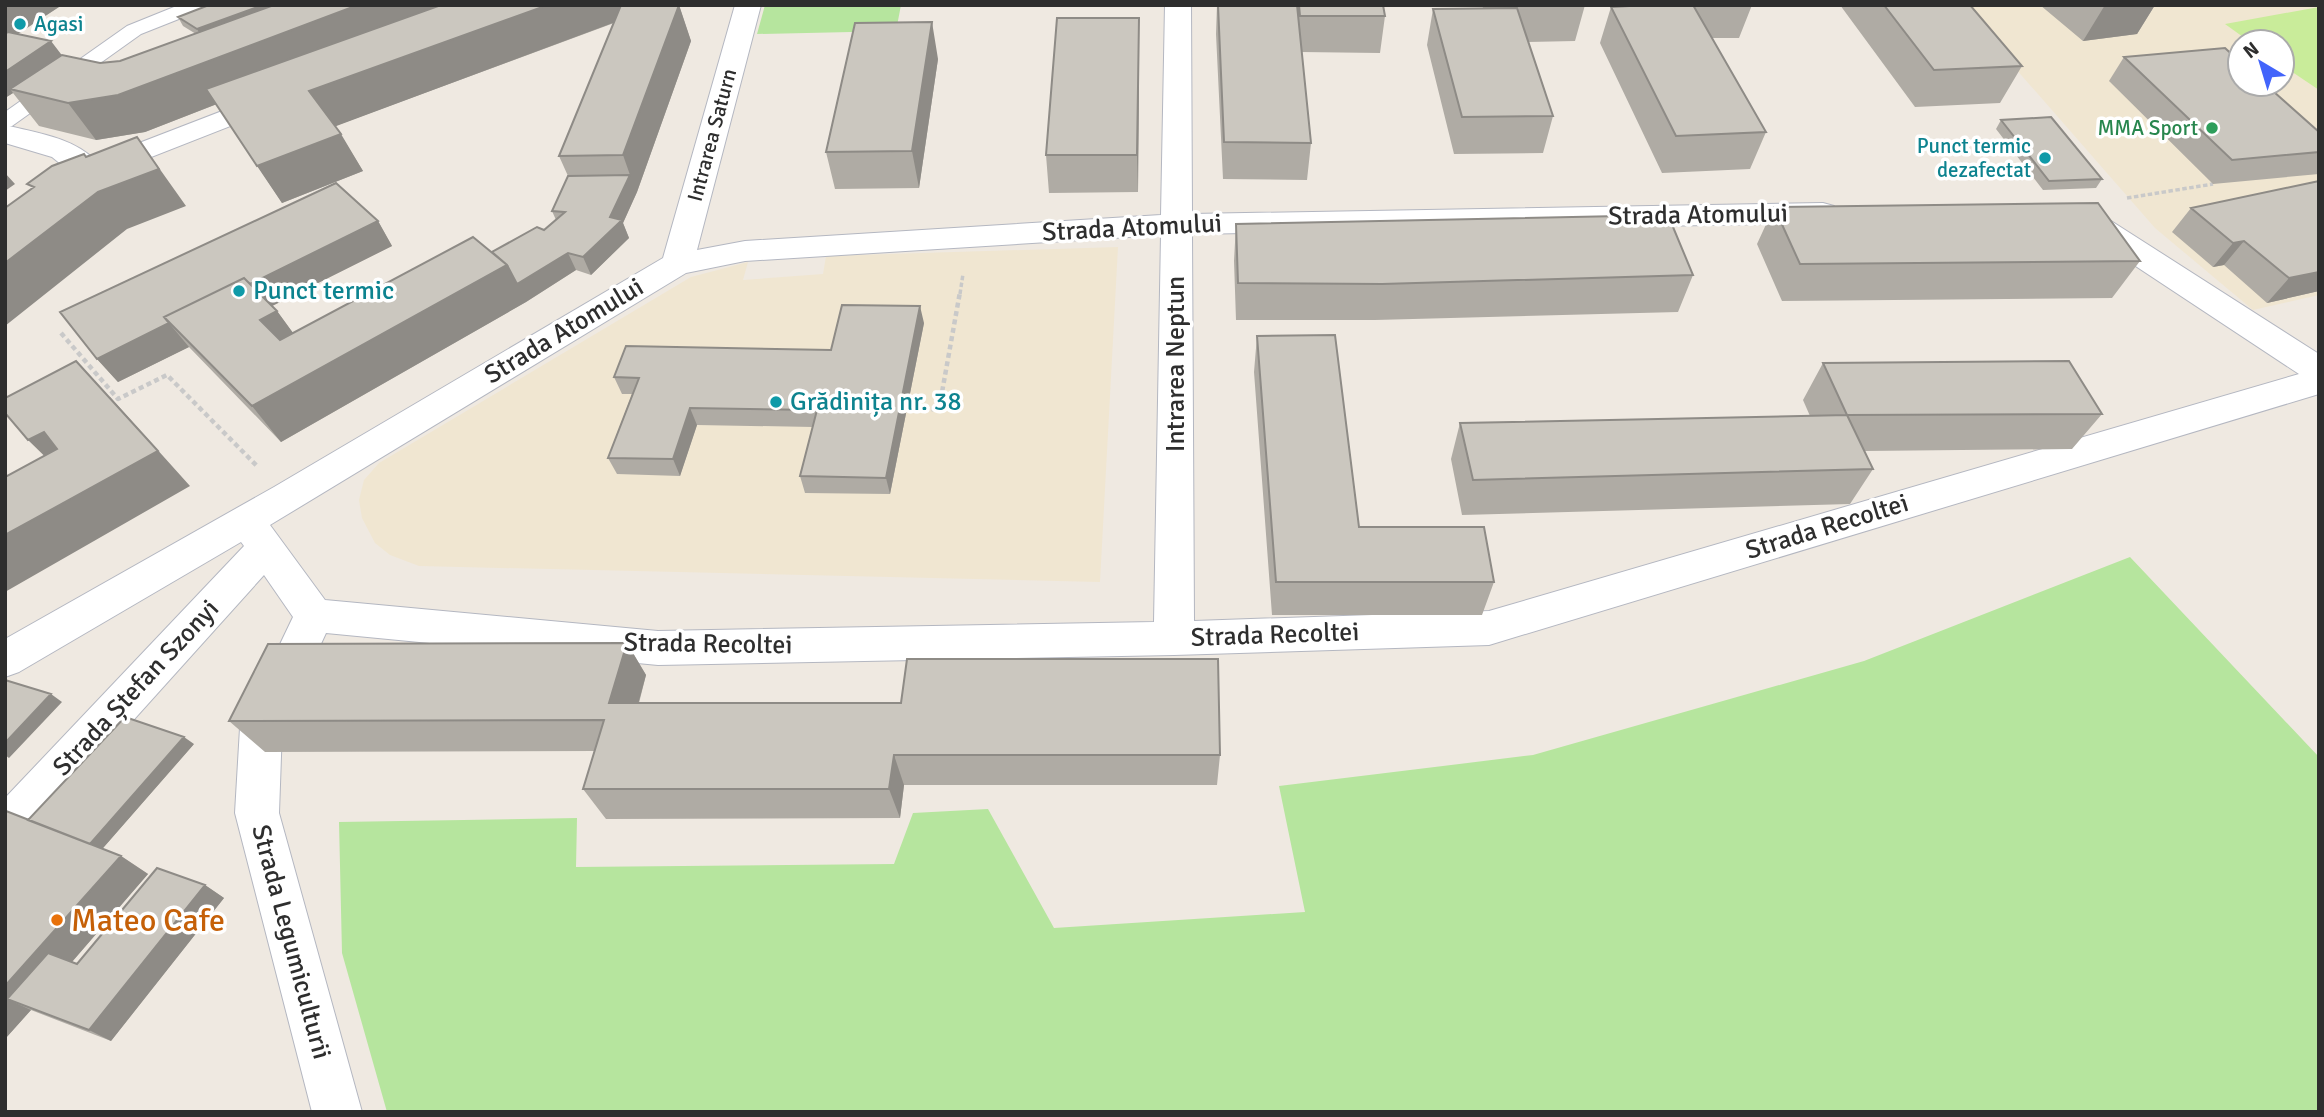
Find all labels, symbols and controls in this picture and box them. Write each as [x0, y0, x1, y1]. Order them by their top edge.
place label: Agasi [34, 11, 83, 37]
marker: Agasi [12, 16, 28, 32]
north arrow [2226, 28, 2296, 98]
text: N [2239, 37, 2264, 64]
street label: Intrarea Saturn [682, 66, 742, 204]
place label: MMA Sport [2097, 115, 2198, 141]
marker: MMA Sport [2204, 120, 2220, 136]
place label: Punct termic dezafectat [1917, 133, 2031, 183]
marker: Punct termic dezafectat [2037, 150, 2053, 166]
street label: Strada Atomului [1608, 197, 1788, 233]
street label: Strada Atomului [1041, 207, 1223, 249]
street label: Strada Atomului [479, 271, 649, 391]
place label: Punct termic [253, 275, 394, 307]
street label: Intrarea Neptun [1160, 276, 1192, 452]
marker: Punct termic [231, 283, 247, 299]
place label: Grădinița nr. 38 [790, 386, 962, 418]
marker: Grădinița nr. 38 [768, 394, 784, 410]
street label: Strada Recoltei [1742, 487, 1912, 567]
street label: Strada Ștefan Szonyi [46, 593, 226, 783]
street label: Strada Recoltei [1190, 616, 1360, 654]
street label: Strada Recoltei [623, 627, 793, 661]
street label: Strada Legumiculturii [244, 821, 338, 1063]
place label: Mateo Cafe [71, 901, 225, 940]
marker: Mateo Cafe [49, 912, 65, 928]

